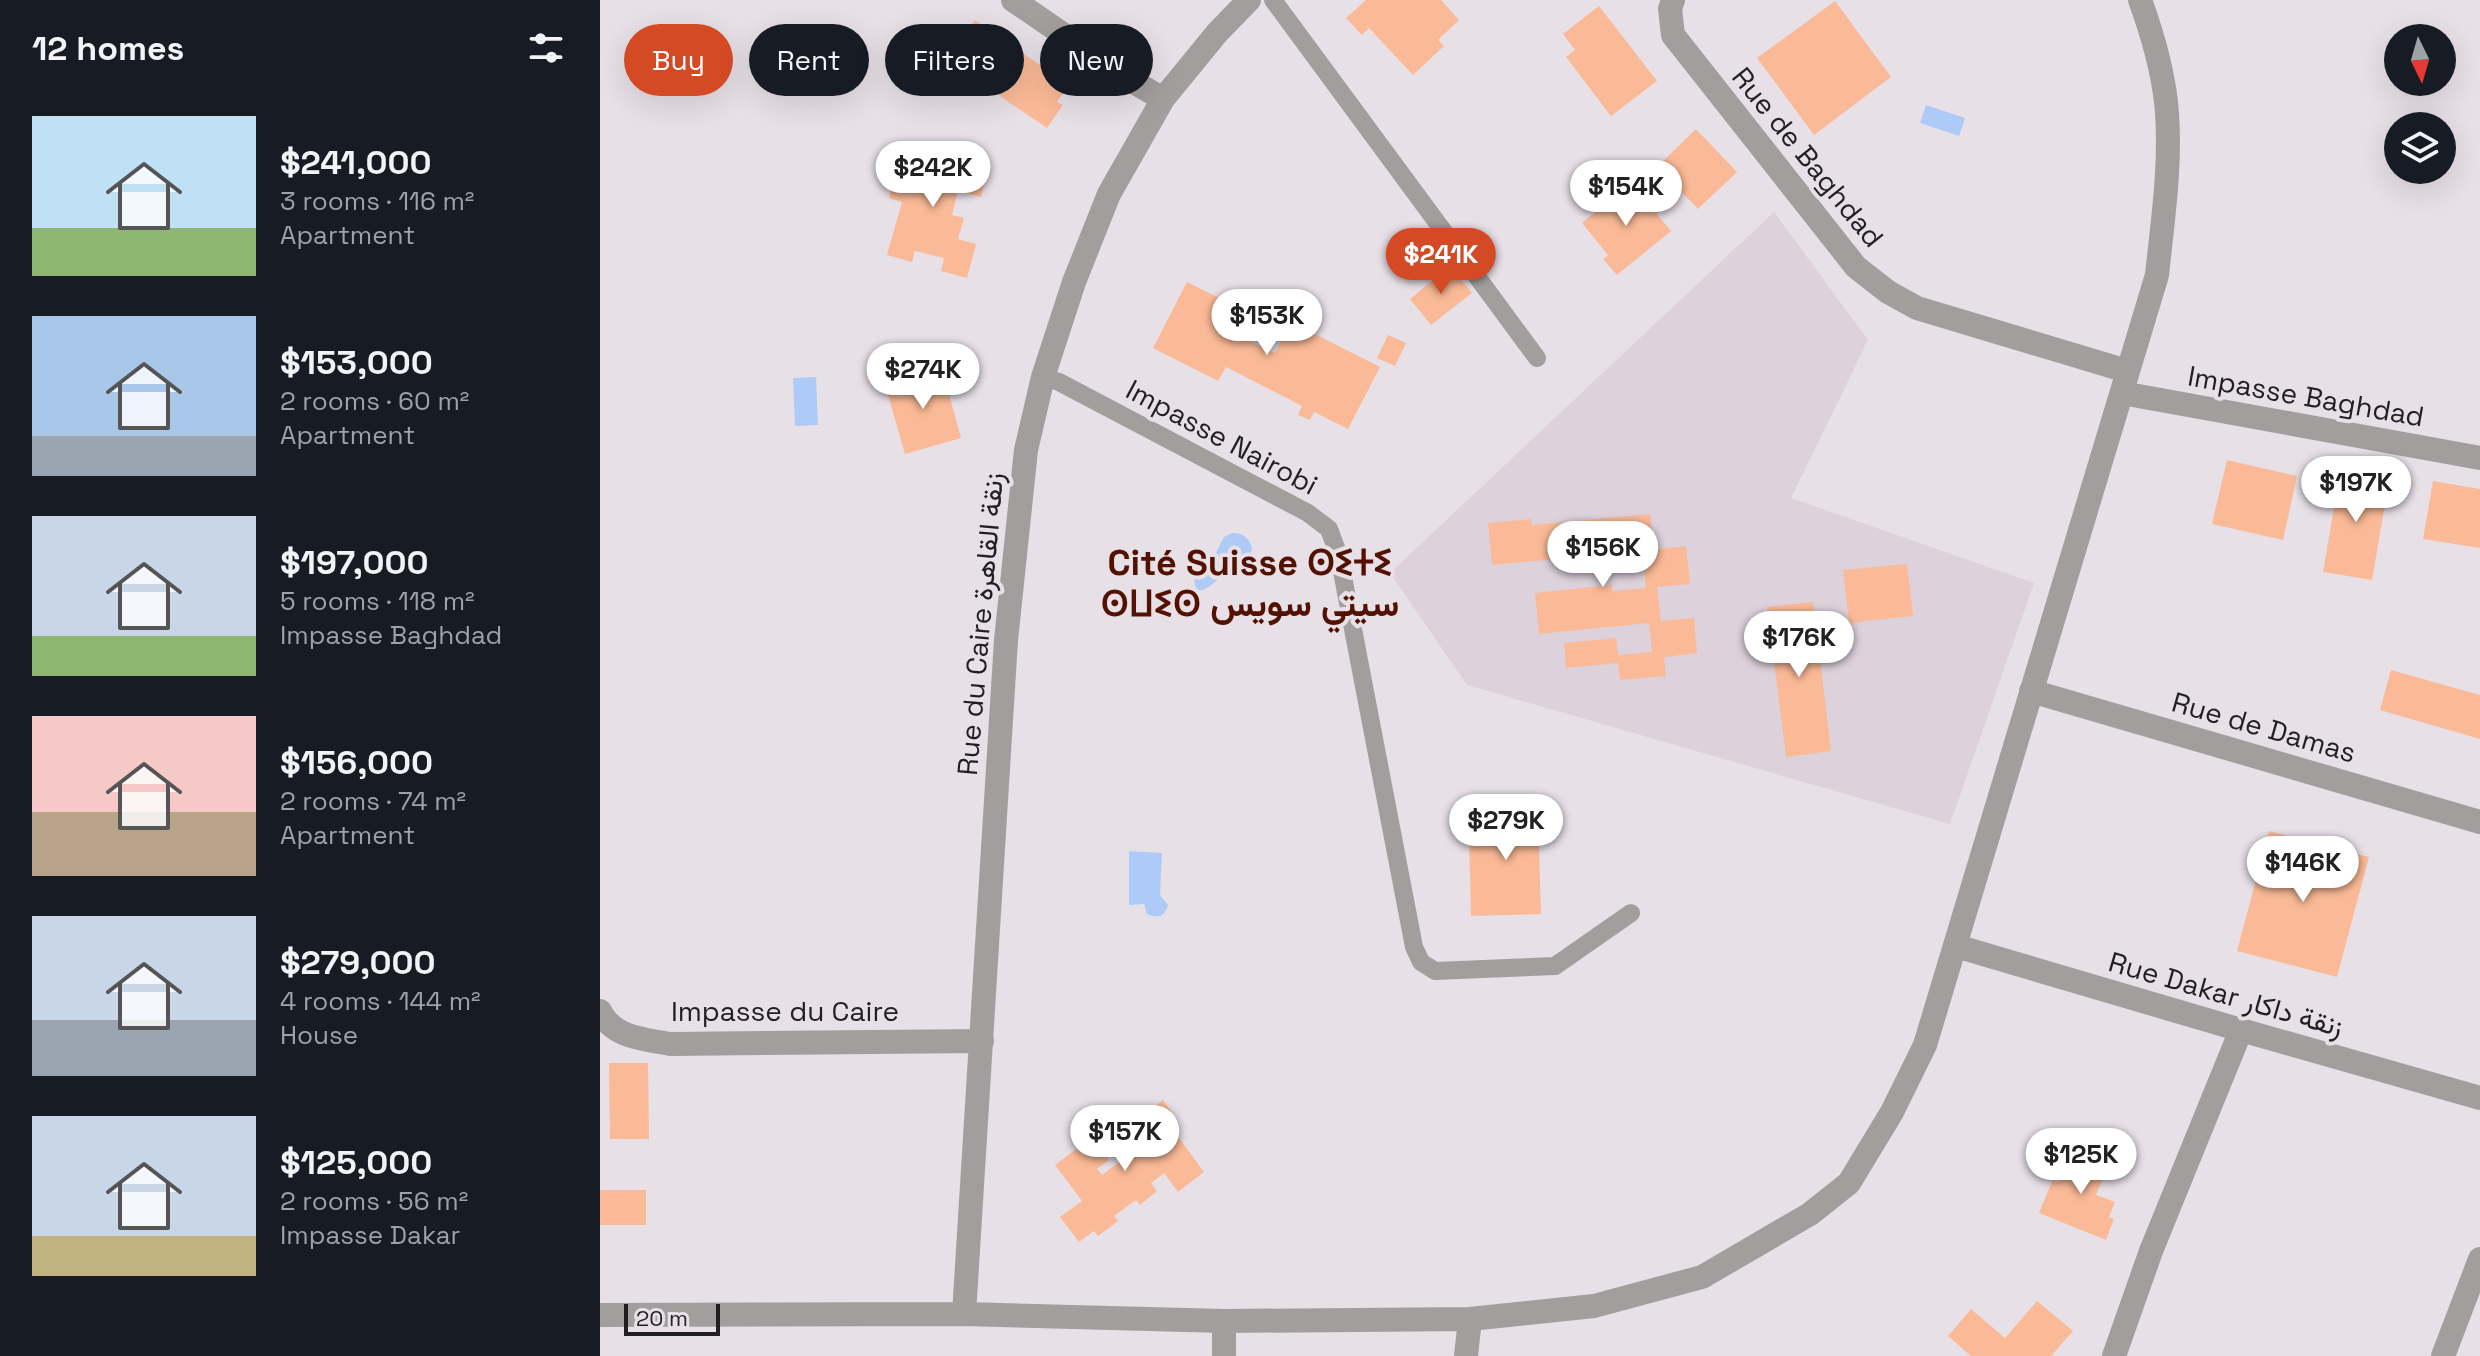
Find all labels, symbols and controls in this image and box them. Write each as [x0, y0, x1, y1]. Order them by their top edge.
chip: Buy [624, 24, 733, 96]
chip: Rent [749, 24, 869, 96]
chip: Filters [885, 24, 1024, 96]
chip: New [1040, 24, 1153, 96]
north arrow [2384, 24, 2456, 96]
map controls [2384, 24, 2456, 184]
icon: filters [524, 26, 568, 70]
text: 12 homes [32, 27, 184, 70]
street label: Rue de Baghdad [1724, 60, 1892, 254]
button: layers [2384, 112, 2456, 184]
text: $241,000 [280, 141, 432, 184]
pin: $242K [877, 141, 989, 209]
icon: home [96, 148, 192, 244]
text: $242K [893, 150, 973, 184]
pin: $154K [1570, 160, 1682, 228]
text: $154K [1588, 169, 1664, 203]
text: 3 rooms · 116 m² [280, 184, 474, 218]
text: Apartment [280, 218, 415, 252]
pin: $241K [1385, 228, 1497, 296]
text: $241K [1404, 237, 1478, 271]
pin: $153K [1211, 289, 1323, 357]
text: $153K [1229, 298, 1305, 332]
text: $153,000 [280, 341, 433, 384]
pin: $274K [867, 343, 979, 411]
icon: home [96, 348, 192, 444]
text: $274K [885, 352, 961, 386]
street label: Impasse Baghdad [2185, 357, 2427, 435]
street label: Impasse Nairobi [1120, 371, 1324, 503]
text: 2 rooms · 60 m² [280, 384, 469, 418]
text: Apartment [280, 418, 415, 452]
pin: $197K [2300, 456, 2412, 524]
text: $197K [2319, 465, 2393, 499]
street label: Rue du Caire زنقة القاهرة [949, 471, 1011, 777]
pin: $156K [1547, 521, 1659, 589]
text: $156K [1565, 530, 1641, 564]
district label: Cité Suisse ⵙⵉⵜⵉ ⵙⵡⵉⵙ سيتي سويس [1101, 540, 1399, 633]
text: $197,000 [280, 541, 429, 584]
icon: home [96, 548, 192, 644]
text: 5 rooms · 118 m² [280, 584, 475, 618]
pin: $176K [1743, 611, 1855, 679]
text: Impasse Baghdad [280, 618, 502, 652]
text: $176K [1762, 620, 1836, 654]
street label: Rue de Damas [2168, 684, 2360, 770]
text: $156,000 [280, 741, 433, 784]
icon: home [96, 748, 192, 844]
text: 2 rooms · 74 m² [280, 784, 466, 818]
pin: $279K [1450, 794, 1562, 862]
text: $279K [1467, 803, 1545, 837]
text: Apartment [280, 818, 415, 852]
pin: $146K [2247, 836, 2359, 904]
text: $146K [2265, 845, 2341, 879]
text: $279,000 [280, 941, 436, 984]
street label: Rue Dakar زنقة داكار [2105, 943, 2347, 1045]
icon: home [96, 948, 192, 1044]
text: 4 rooms · 144 m² [280, 984, 481, 1018]
street label: Impasse du Caire [671, 993, 899, 1029]
text: House [280, 1018, 358, 1052]
pin: $157K [1069, 1105, 1181, 1173]
text: $157K [1088, 1114, 1162, 1148]
pin: $125K [2025, 1128, 2137, 1196]
text: $125K [2044, 1137, 2118, 1171]
text: $125,000 [280, 1141, 432, 1184]
icon: home [96, 1148, 192, 1244]
text: 2 rooms · 56 m² [280, 1184, 468, 1218]
text: Impasse Dakar [280, 1218, 460, 1252]
scale bar [624, 1300, 720, 1336]
text: 20 m [636, 1304, 688, 1332]

